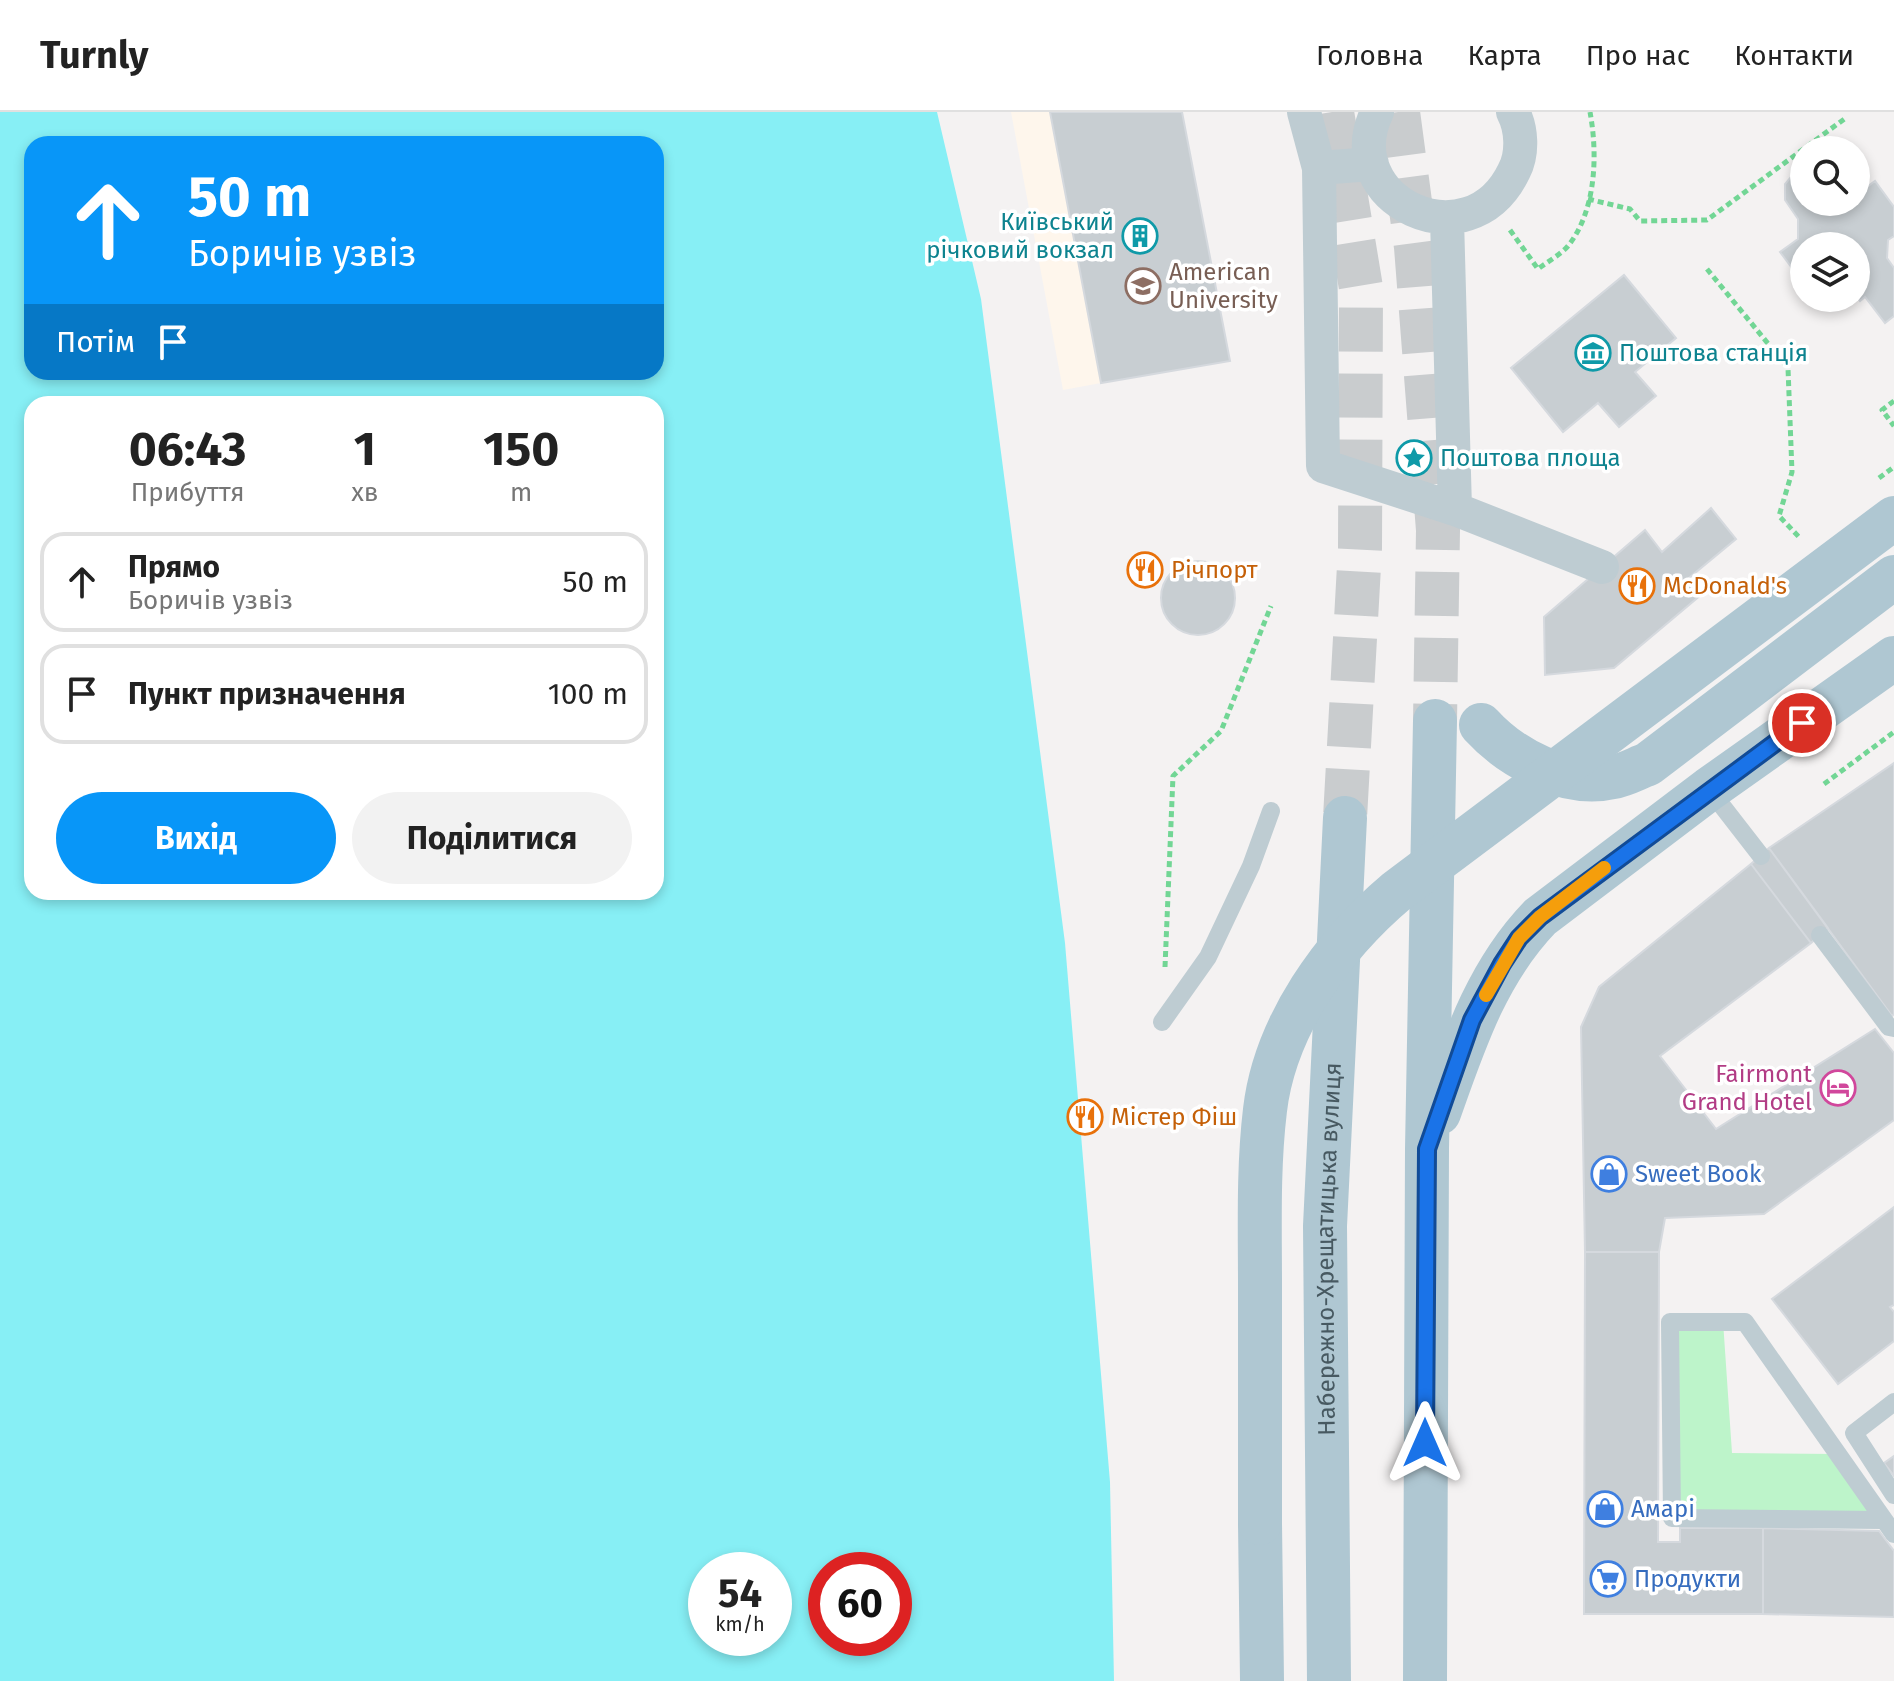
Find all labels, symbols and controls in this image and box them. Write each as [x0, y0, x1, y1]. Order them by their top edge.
text: Turnly [40, 32, 149, 78]
text: Головна [1316, 39, 1424, 72]
text: Карта [1468, 39, 1542, 72]
text: Про нас [1586, 39, 1690, 72]
text: Контакти [1734, 39, 1854, 72]
map controls [1790, 136, 1870, 312]
button: search [1790, 136, 1870, 216]
text: 50 m [188, 164, 311, 231]
icon: ahead [56, 168, 160, 272]
place label: Київський річковий вокзал [926, 208, 1114, 264]
building icon: Київський річковий вокзал [1121, 217, 1159, 255]
text: Боричів узвіз [188, 232, 417, 276]
button: layers [1790, 232, 1870, 312]
place label: American University [1169, 258, 1278, 314]
school or university icon: American University [1124, 267, 1162, 305]
icon: arrive [151, 320, 195, 364]
text: Потім [56, 324, 135, 360]
museum icon: Поштова станція [1574, 334, 1612, 372]
place label: Поштова станція [1619, 339, 1808, 367]
text: 06:43 [129, 420, 246, 478]
text: 1 [354, 420, 376, 478]
text: 150 [483, 420, 559, 478]
place icon: Поштова площа [1395, 439, 1433, 477]
place label: Поштова площа [1440, 444, 1620, 472]
text: Прибуття [131, 477, 245, 508]
text: хв [351, 477, 378, 508]
text: m [510, 477, 532, 508]
text: Прямо [128, 549, 220, 585]
restaurant icon: Річпорт [1126, 551, 1164, 589]
place label: Річпорт [1171, 556, 1258, 584]
icon: ahead [60, 560, 104, 604]
text: 50 m [563, 564, 628, 600]
restaurant icon: McDonald's [1618, 567, 1656, 605]
place label: McDonald's [1663, 572, 1787, 600]
text: Боричів узвіз [128, 585, 293, 616]
icon: arrive [60, 672, 104, 716]
text: Пункт призначення [128, 676, 406, 712]
text: 100 m [548, 676, 628, 712]
pin [1768, 689, 1836, 757]
icon: arrive [1780, 701, 1824, 745]
button: Вихід [56, 792, 336, 884]
button: Поділитися [352, 792, 632, 884]
place label: Fairmont Grand Hotel [1682, 1060, 1812, 1116]
street label: Набережно-Хрещатицька вулиця [1311, 1062, 1347, 1436]
hotel icon: Fairmont Grand Hotel [1819, 1069, 1857, 1107]
restaurant icon: Містер Фіш [1066, 1098, 1104, 1136]
place label: Містер Фіш [1111, 1103, 1237, 1131]
shop icon: Sweet Book [1590, 1155, 1628, 1193]
place label: Sweet Book [1635, 1160, 1762, 1188]
position arrow [1383, 1401, 1467, 1485]
shop icon: Амарі [1586, 1490, 1624, 1528]
place label: Амарі [1631, 1495, 1695, 1523]
speed limit sign: 60 [808, 1552, 912, 1656]
supermarket icon: Продукти [1589, 1560, 1627, 1598]
place label: Продукти [1634, 1565, 1741, 1593]
text: 54 [718, 1570, 762, 1618]
text: km/h [715, 1612, 765, 1636]

